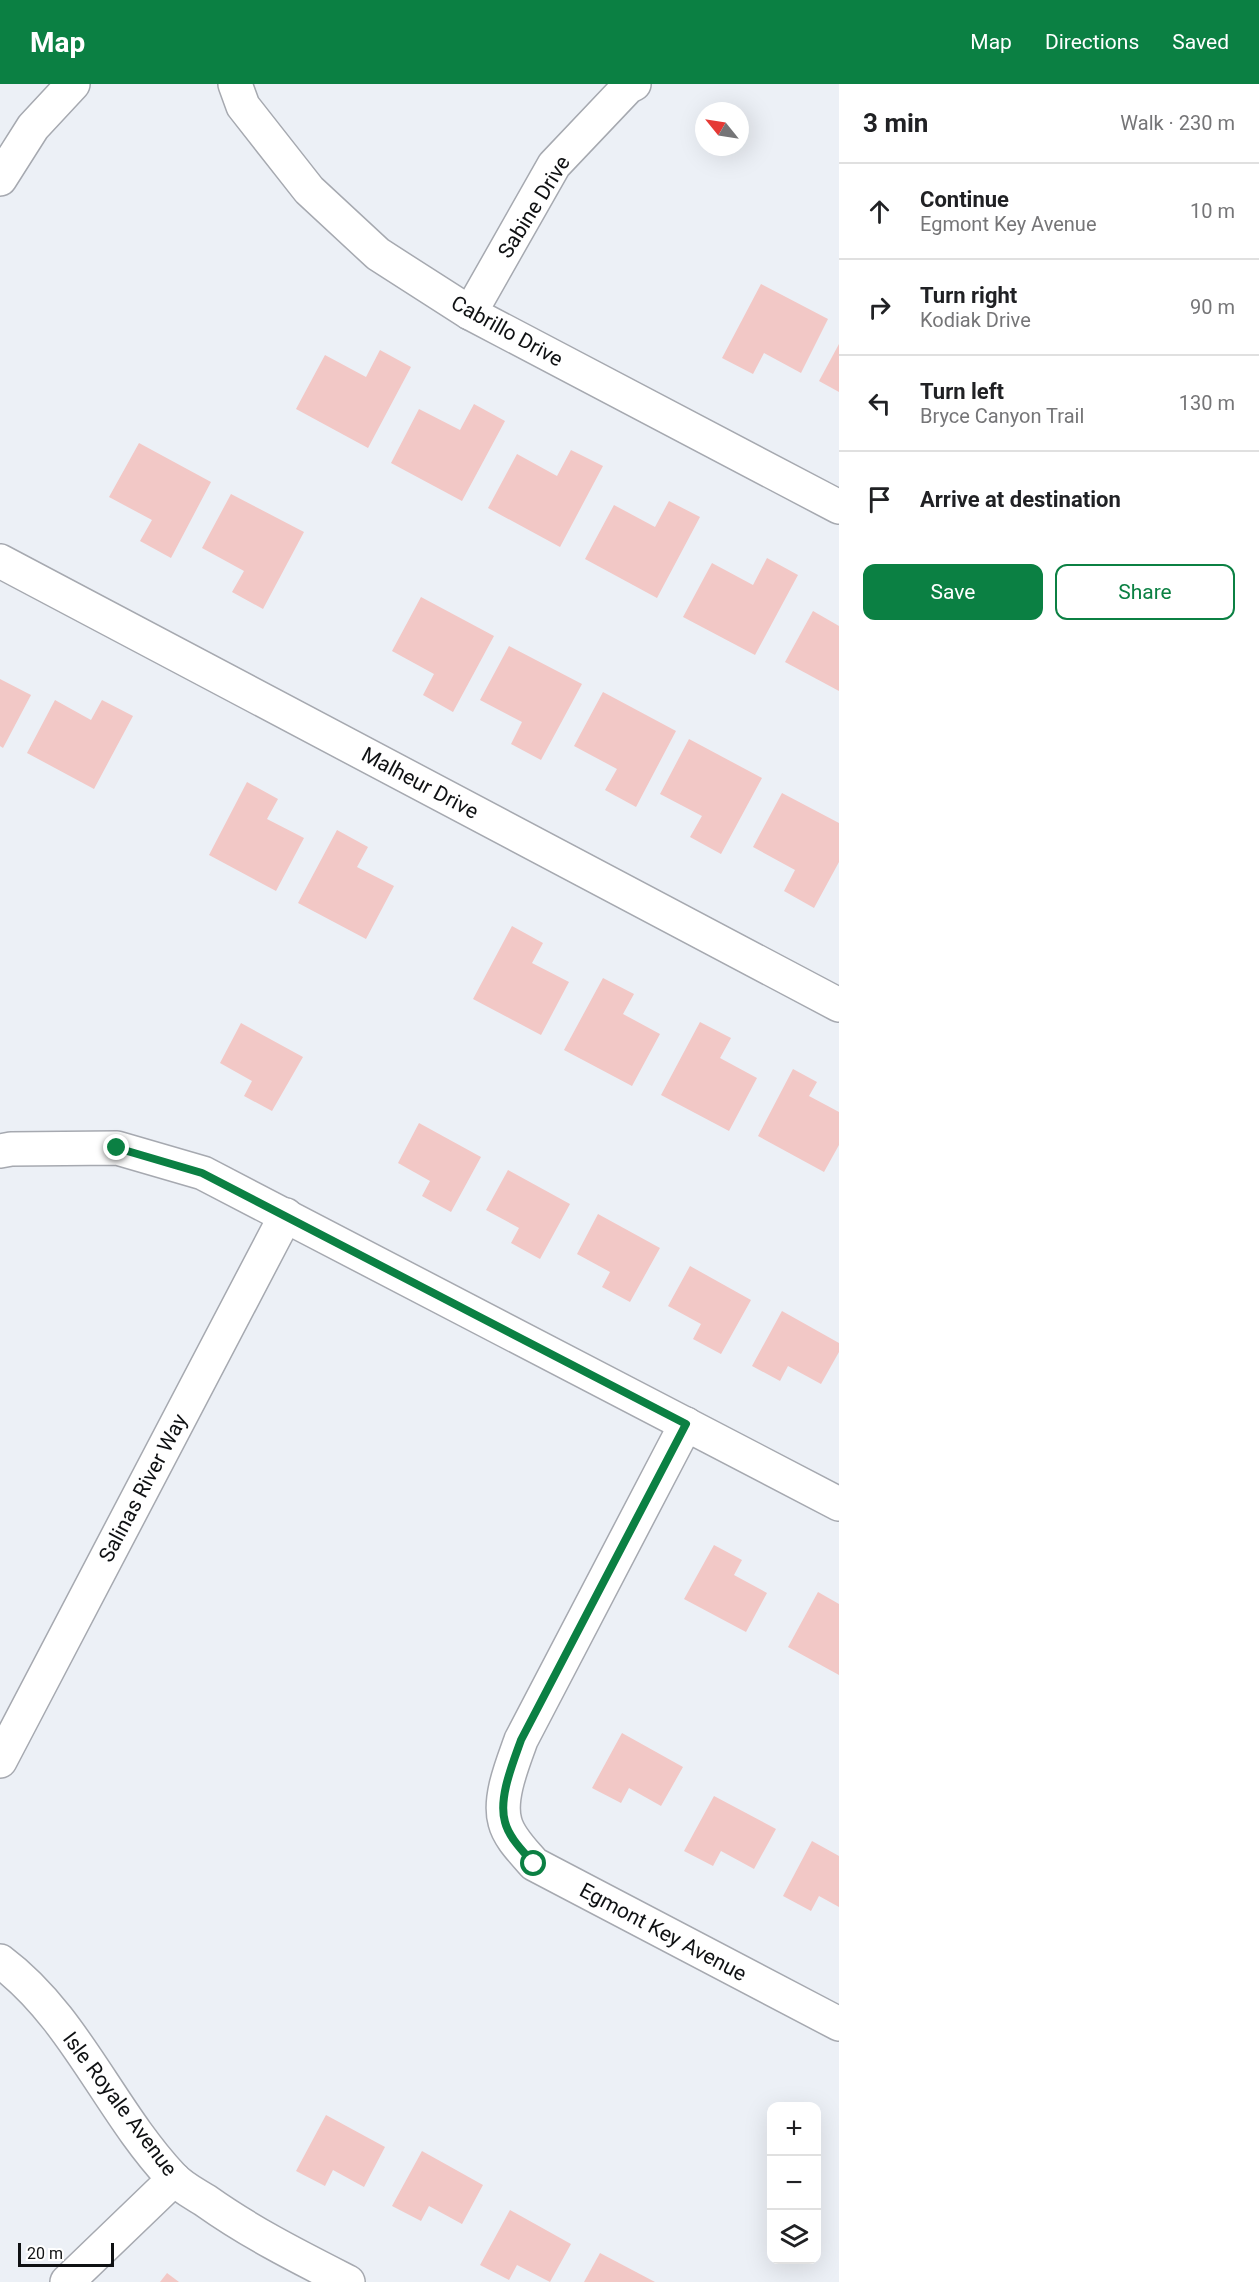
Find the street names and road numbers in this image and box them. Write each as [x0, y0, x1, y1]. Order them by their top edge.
street label: Sabine Drive [493, 151, 575, 263]
street label: Cabrillo Drive [447, 291, 567, 371]
street label: Malheur Drive [358, 742, 482, 824]
street label: Salinas River Way [94, 1410, 192, 1566]
street label: Egmont Key Avenue [576, 1878, 750, 1986]
street label: Isle Royale Avenue [58, 2027, 182, 2181]

